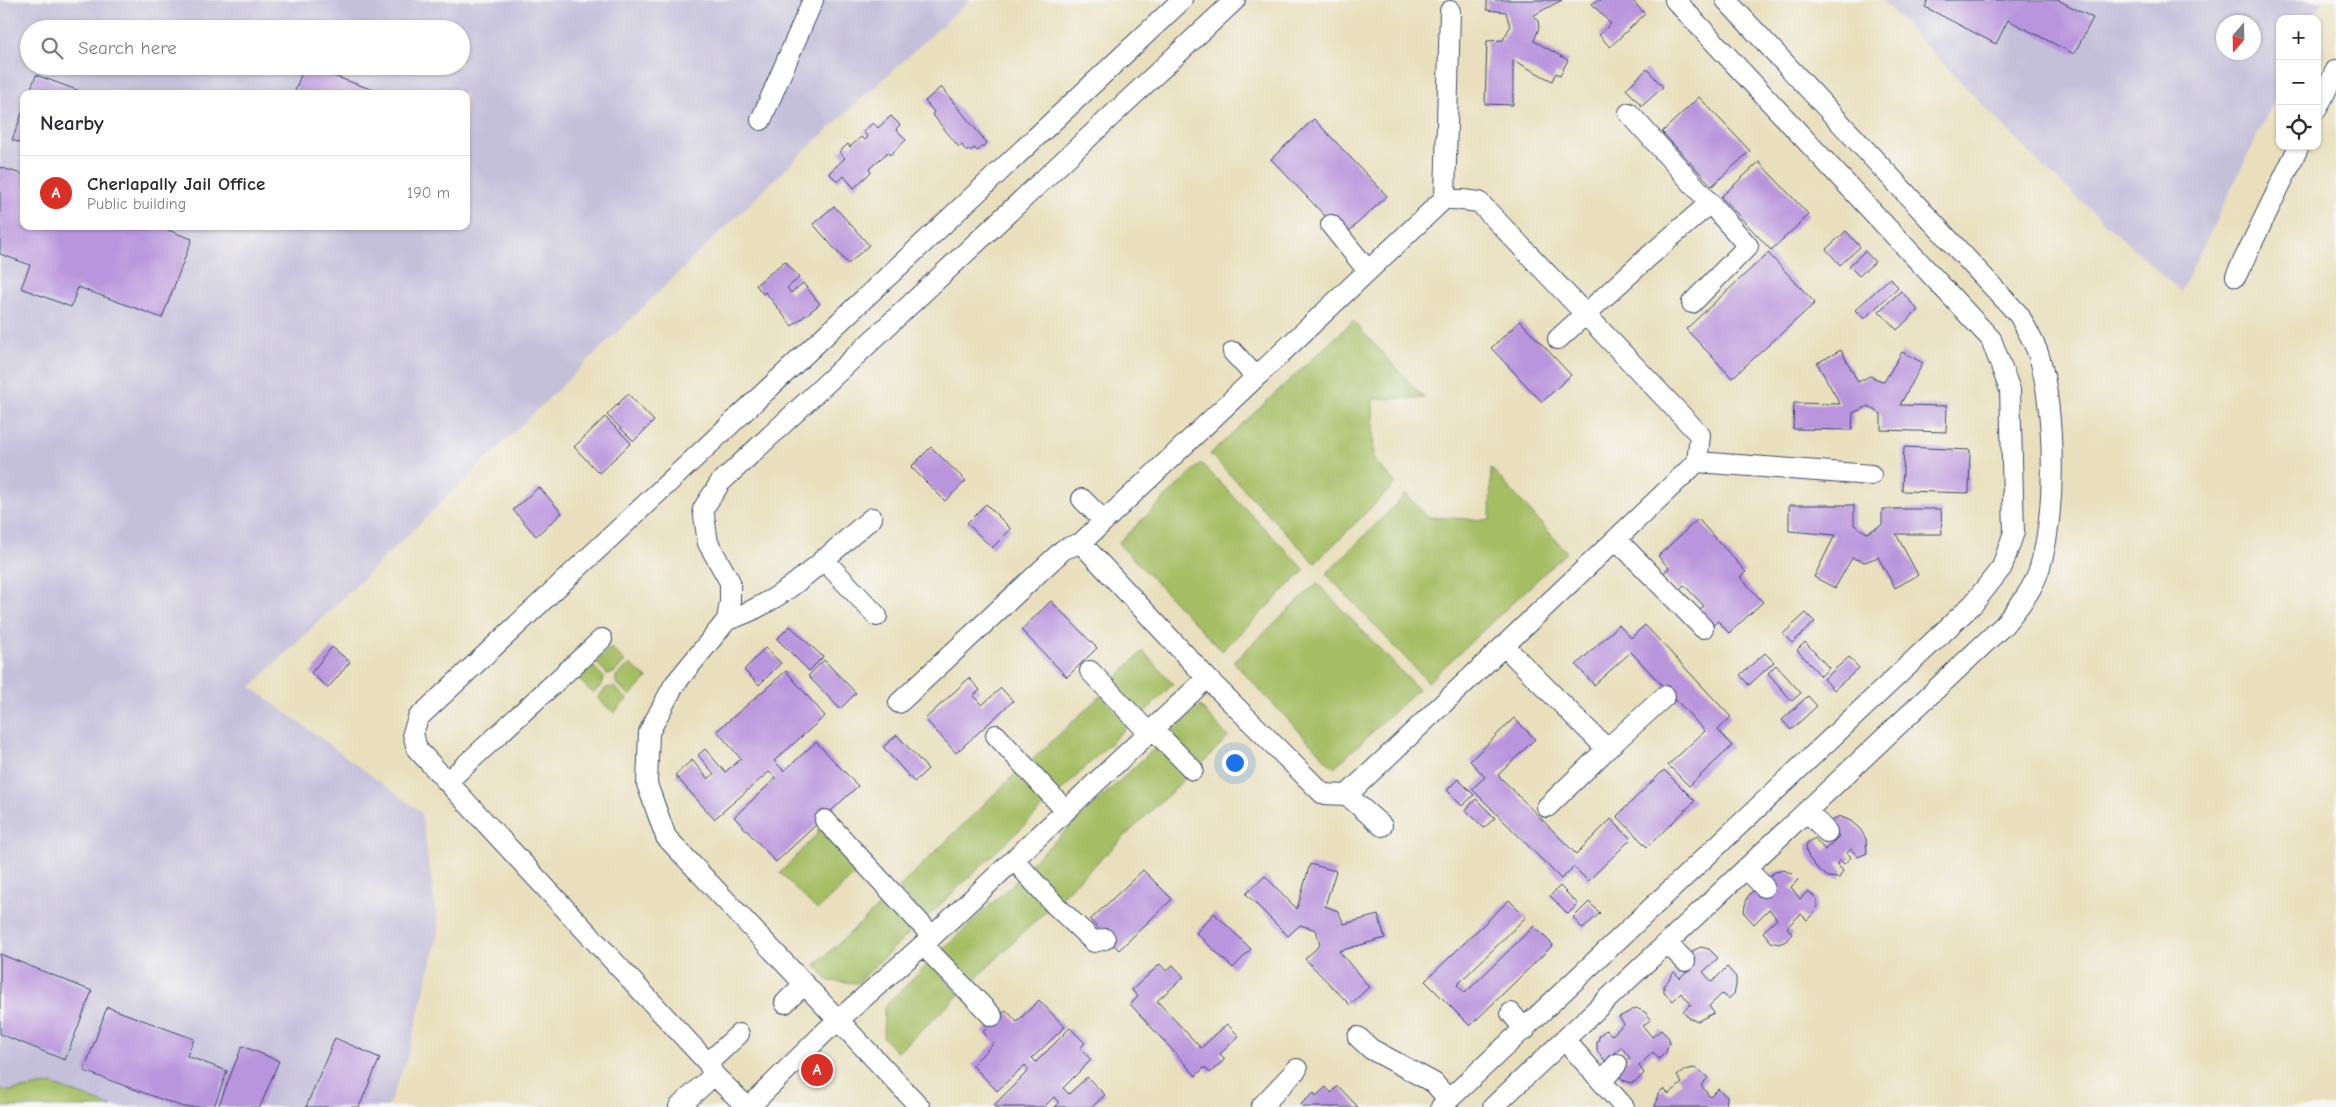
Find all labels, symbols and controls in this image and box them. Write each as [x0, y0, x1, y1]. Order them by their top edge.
north arrow [2216, 15, 2261, 60]
map controls [2276, 15, 2321, 150]
button: + [2276, 15, 2321, 60]
search box [20, 20, 470, 75]
icon: search [38, 34, 66, 62]
text: Search here [78, 37, 177, 59]
button: − [2276, 60, 2321, 105]
button: locate [2276, 105, 2321, 150]
text: Nearby [40, 111, 104, 135]
text: Cherlapally Jail Office [87, 173, 265, 195]
text: A [52, 184, 60, 202]
text: 190 m [407, 184, 450, 202]
text: Public building [87, 195, 186, 213]
your location [1222, 750, 1248, 776]
pin: A [801, 1051, 833, 1089]

